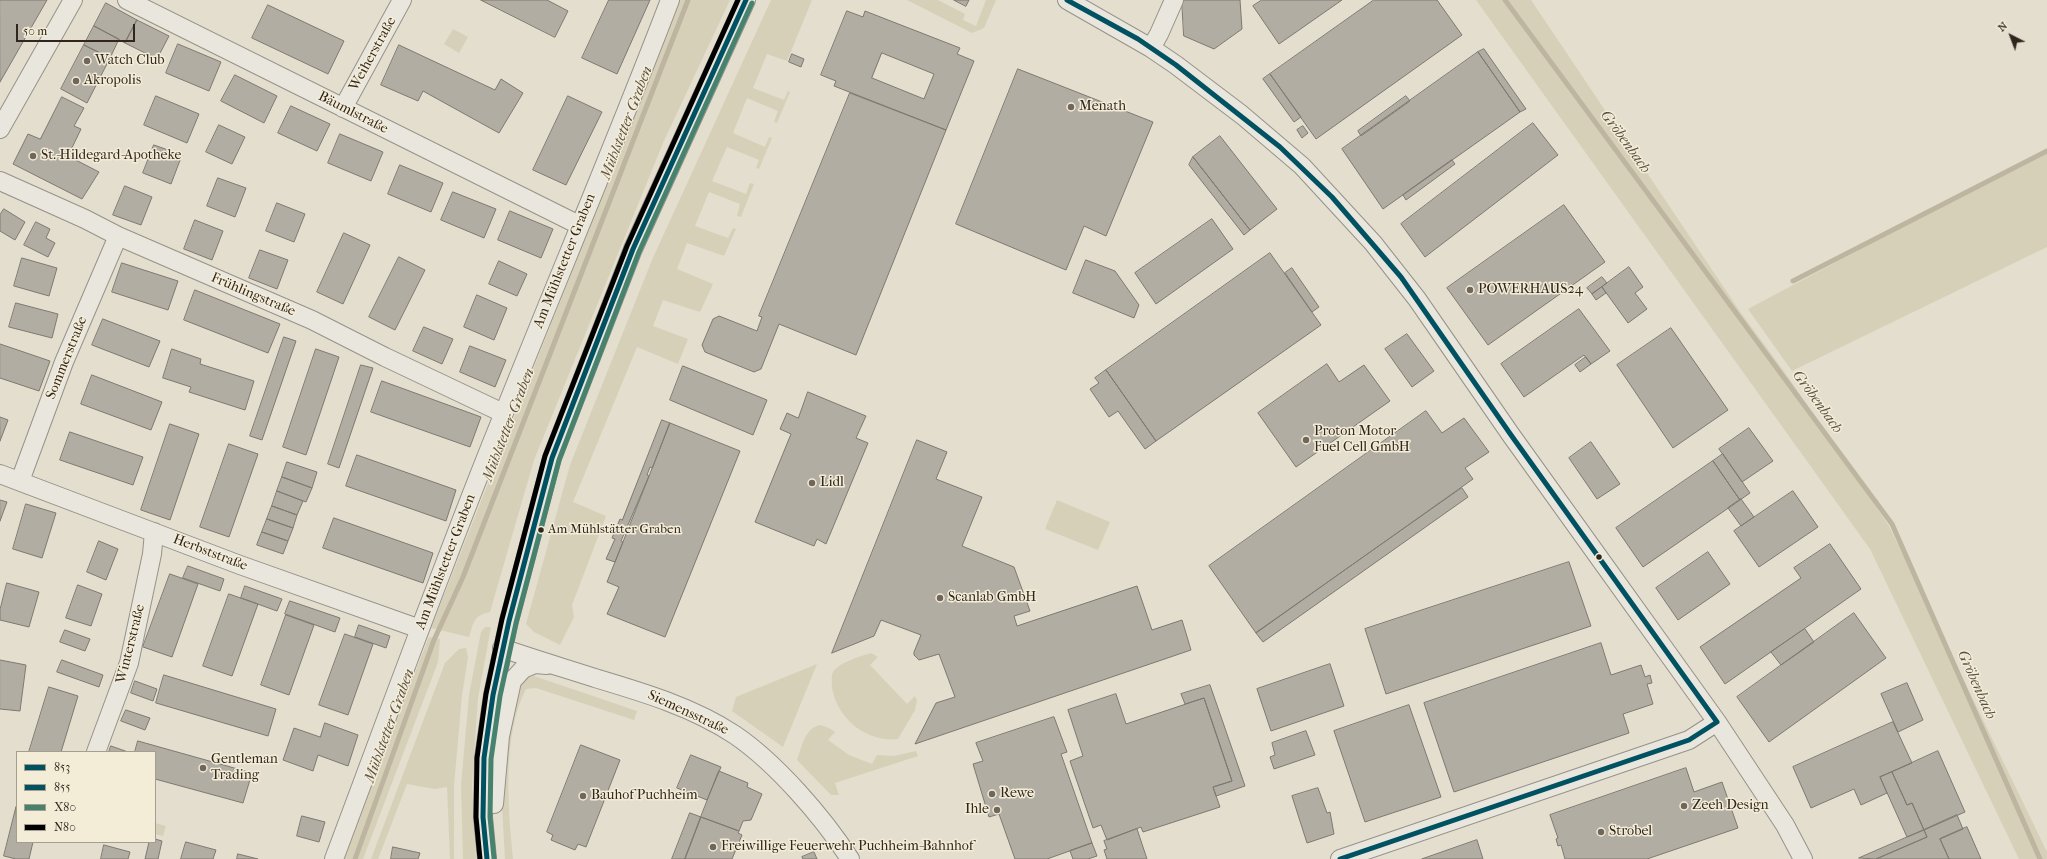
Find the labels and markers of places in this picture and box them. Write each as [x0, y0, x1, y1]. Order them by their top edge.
place label: Watch Club [95, 53, 165, 69]
marker: Watch Club [82, 56, 92, 66]
place label: Akropolis [84, 73, 141, 89]
marker: Akropolis [71, 76, 81, 86]
place label: Menath [1079, 99, 1126, 115]
marker: Menath [1066, 102, 1076, 112]
place label: St.-Hildegard-Apotheke [41, 148, 181, 164]
marker: St.-Hildegard-Apotheke [28, 151, 38, 161]
place label: POWERHAUS24 [1478, 282, 1583, 298]
marker: POWERHAUS24 [1465, 285, 1475, 295]
place label: Proton Motor Fuel Cell GmbH [1314, 424, 1410, 456]
marker: Proton Motor Fuel Cell GmbH [1301, 435, 1311, 445]
place label: Lidl [820, 475, 844, 491]
marker: Lidl [807, 478, 817, 488]
place label: Am Mühlstätter Graben [548, 522, 681, 538]
marker: Am Mühlstätter Graben [536, 525, 546, 535]
unlabelled marker [1594, 552, 1604, 562]
place label: Scanlab GmbH [948, 590, 1036, 606]
marker: Scanlab GmbH [935, 593, 945, 603]
place label: Gentleman Trading [211, 752, 278, 784]
marker: Gentleman Trading [198, 763, 208, 773]
place label: Rewe [1000, 786, 1034, 802]
place label: Bauhof Puchheim [591, 788, 698, 804]
marker: Rewe [987, 789, 997, 799]
marker: Bauhof Puchheim [578, 791, 588, 801]
place label: Zeeh Design [1692, 798, 1769, 814]
marker: Zeeh Design [1679, 801, 1689, 811]
place label: Ihle [965, 802, 989, 818]
marker: Ihle [992, 805, 1002, 815]
place label: Strobel [1609, 824, 1652, 840]
marker: Strobel [1596, 827, 1606, 837]
place label: Freiwillige Feuerwehr Puchheim-Bahnhof [721, 839, 973, 855]
marker: Freiwillige Feuerwehr Puchheim-Bahnhof [708, 842, 718, 852]

